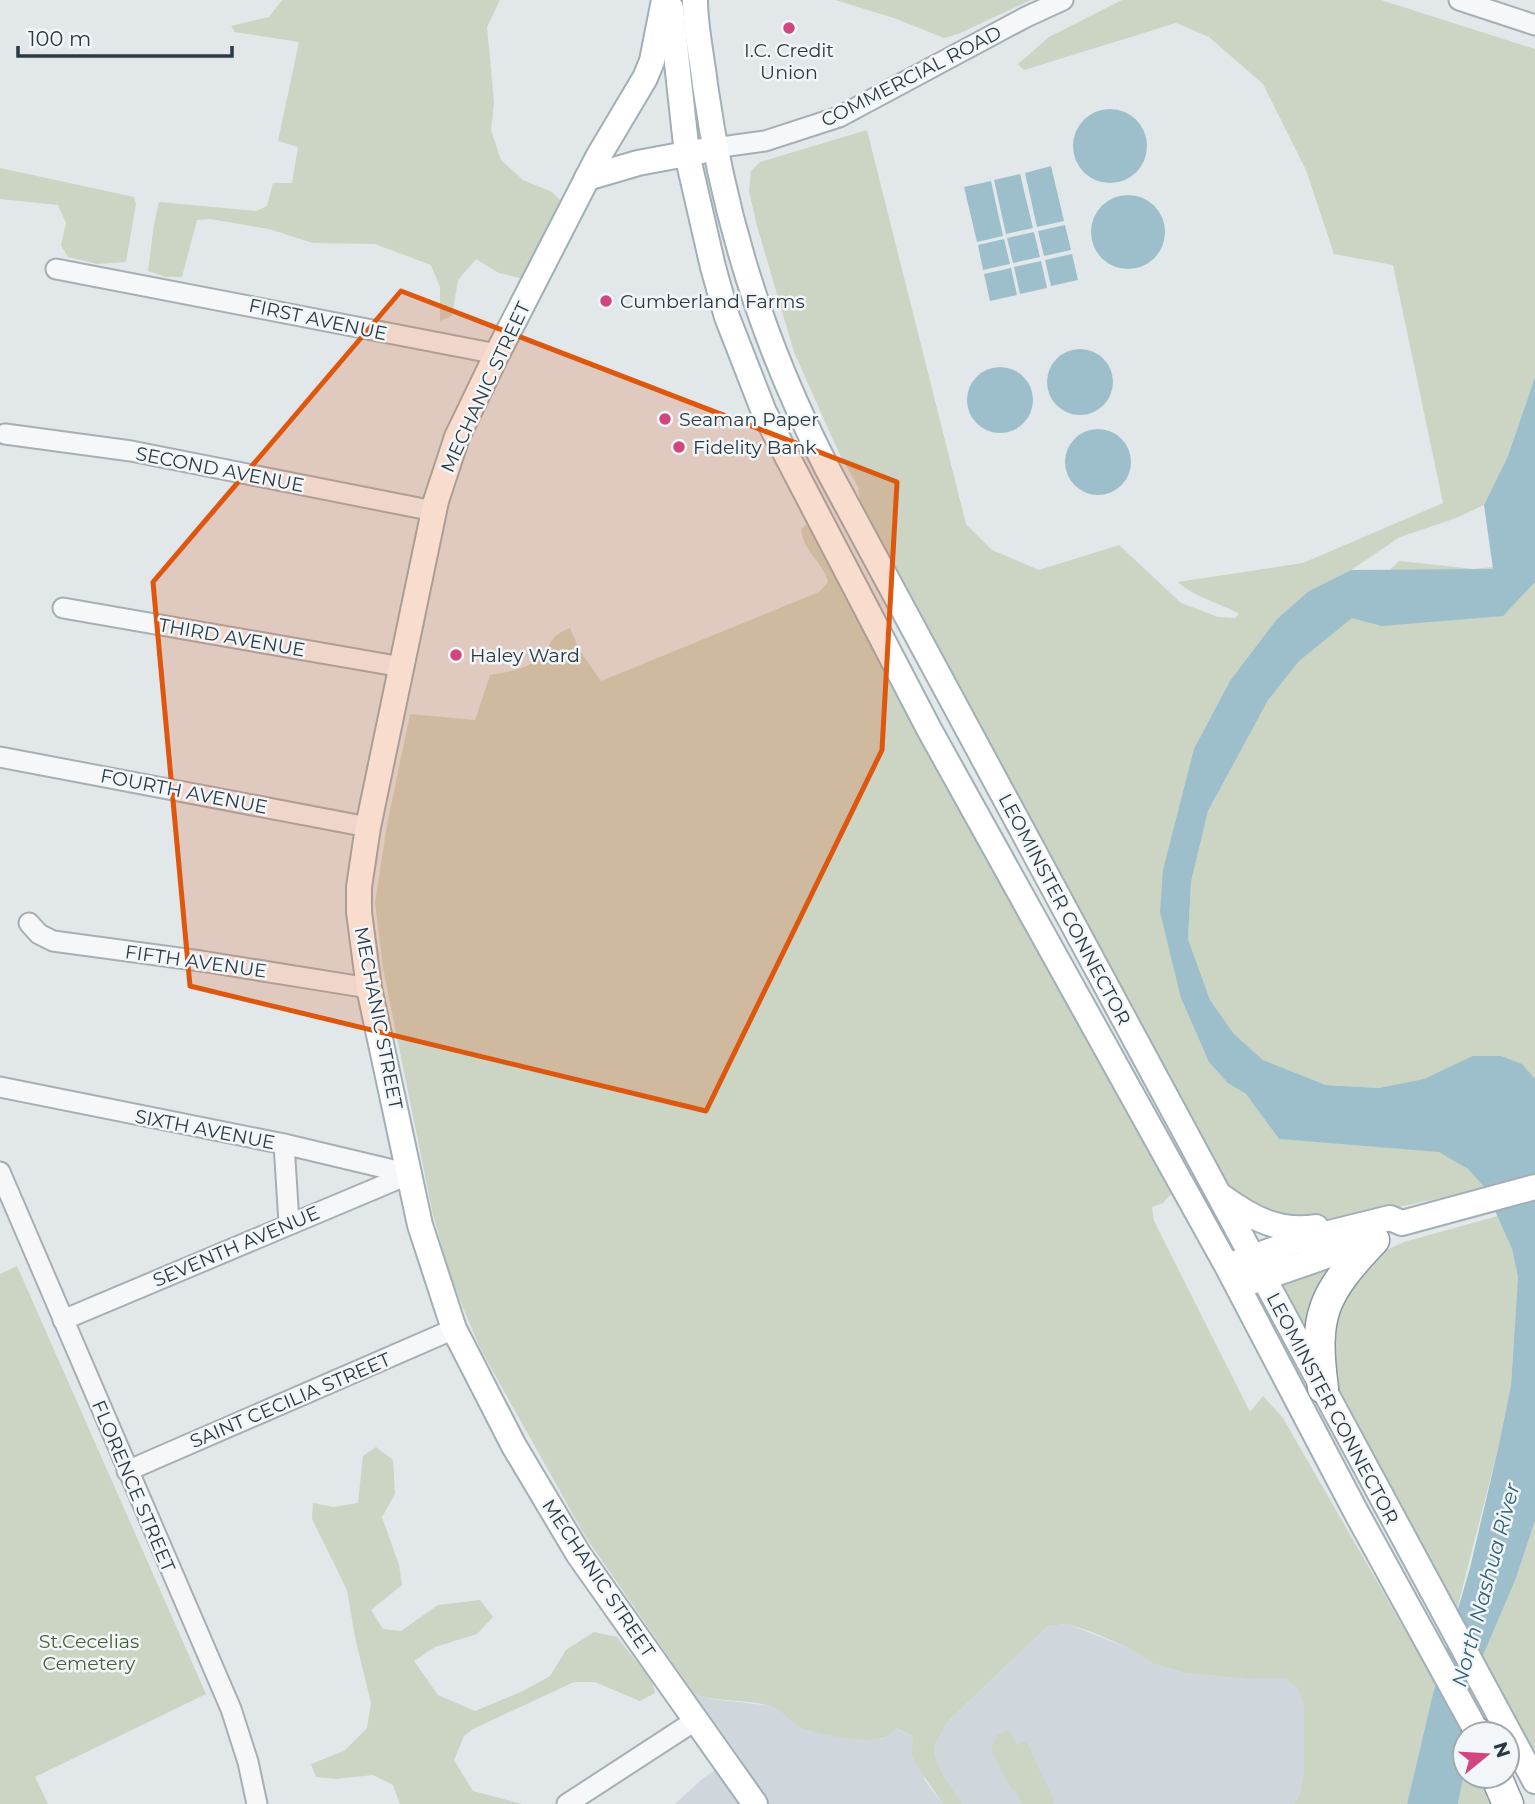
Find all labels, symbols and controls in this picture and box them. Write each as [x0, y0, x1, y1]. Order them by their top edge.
scale bar [18, 14, 231, 58]
marker: I.C. Credit Union [781, 20, 797, 36]
street label: COMMERCIAL ROAD [817, 21, 1005, 132]
text: 100 m [28, 26, 91, 51]
place label: I.C. Credit Union [744, 39, 834, 84]
place label: Cumberland Farms [620, 290, 805, 313]
marker: Cumberland Farms [598, 293, 614, 309]
street label: FIRST AVENUE [247, 294, 389, 345]
street label: MECHANIC STREET [436, 298, 535, 476]
place label: Seaman Paper [679, 408, 819, 431]
marker: Seaman Paper [657, 411, 673, 427]
place label: Fidelity Bank [693, 436, 817, 459]
marker: Fidelity Bank [671, 439, 687, 455]
street label: SECOND AVENUE [134, 442, 306, 497]
street label: THIRD AVENUE [157, 613, 307, 662]
place label: Haley Ward [470, 644, 580, 667]
marker: Haley Ward [448, 647, 464, 663]
street label: FOURTH AVENUE [98, 764, 269, 819]
street label: LEOMINSTER CONNECTOR [994, 790, 1135, 1029]
street label: MECHANIC STREET [350, 925, 408, 1111]
street label: FIFTH AVENUE [123, 940, 268, 983]
street label: SIXTH AVENUE [133, 1105, 277, 1154]
street label: SEVENTH AVENUE [150, 1201, 323, 1292]
street label: LEOMINSTER CONNECTOR [1262, 1289, 1403, 1528]
street label: SAINT CECILIA STREET [186, 1348, 394, 1453]
street label: FLORENCE STREET [87, 1397, 180, 1576]
water label: North Nashua River [1446, 1480, 1525, 1689]
street label: MECHANIC STREET [537, 1495, 660, 1662]
park label: St.Cecelias Cemetery [39, 1630, 139, 1675]
north arrow [1451, 1720, 1521, 1790]
text: N [1488, 1739, 1515, 1761]

